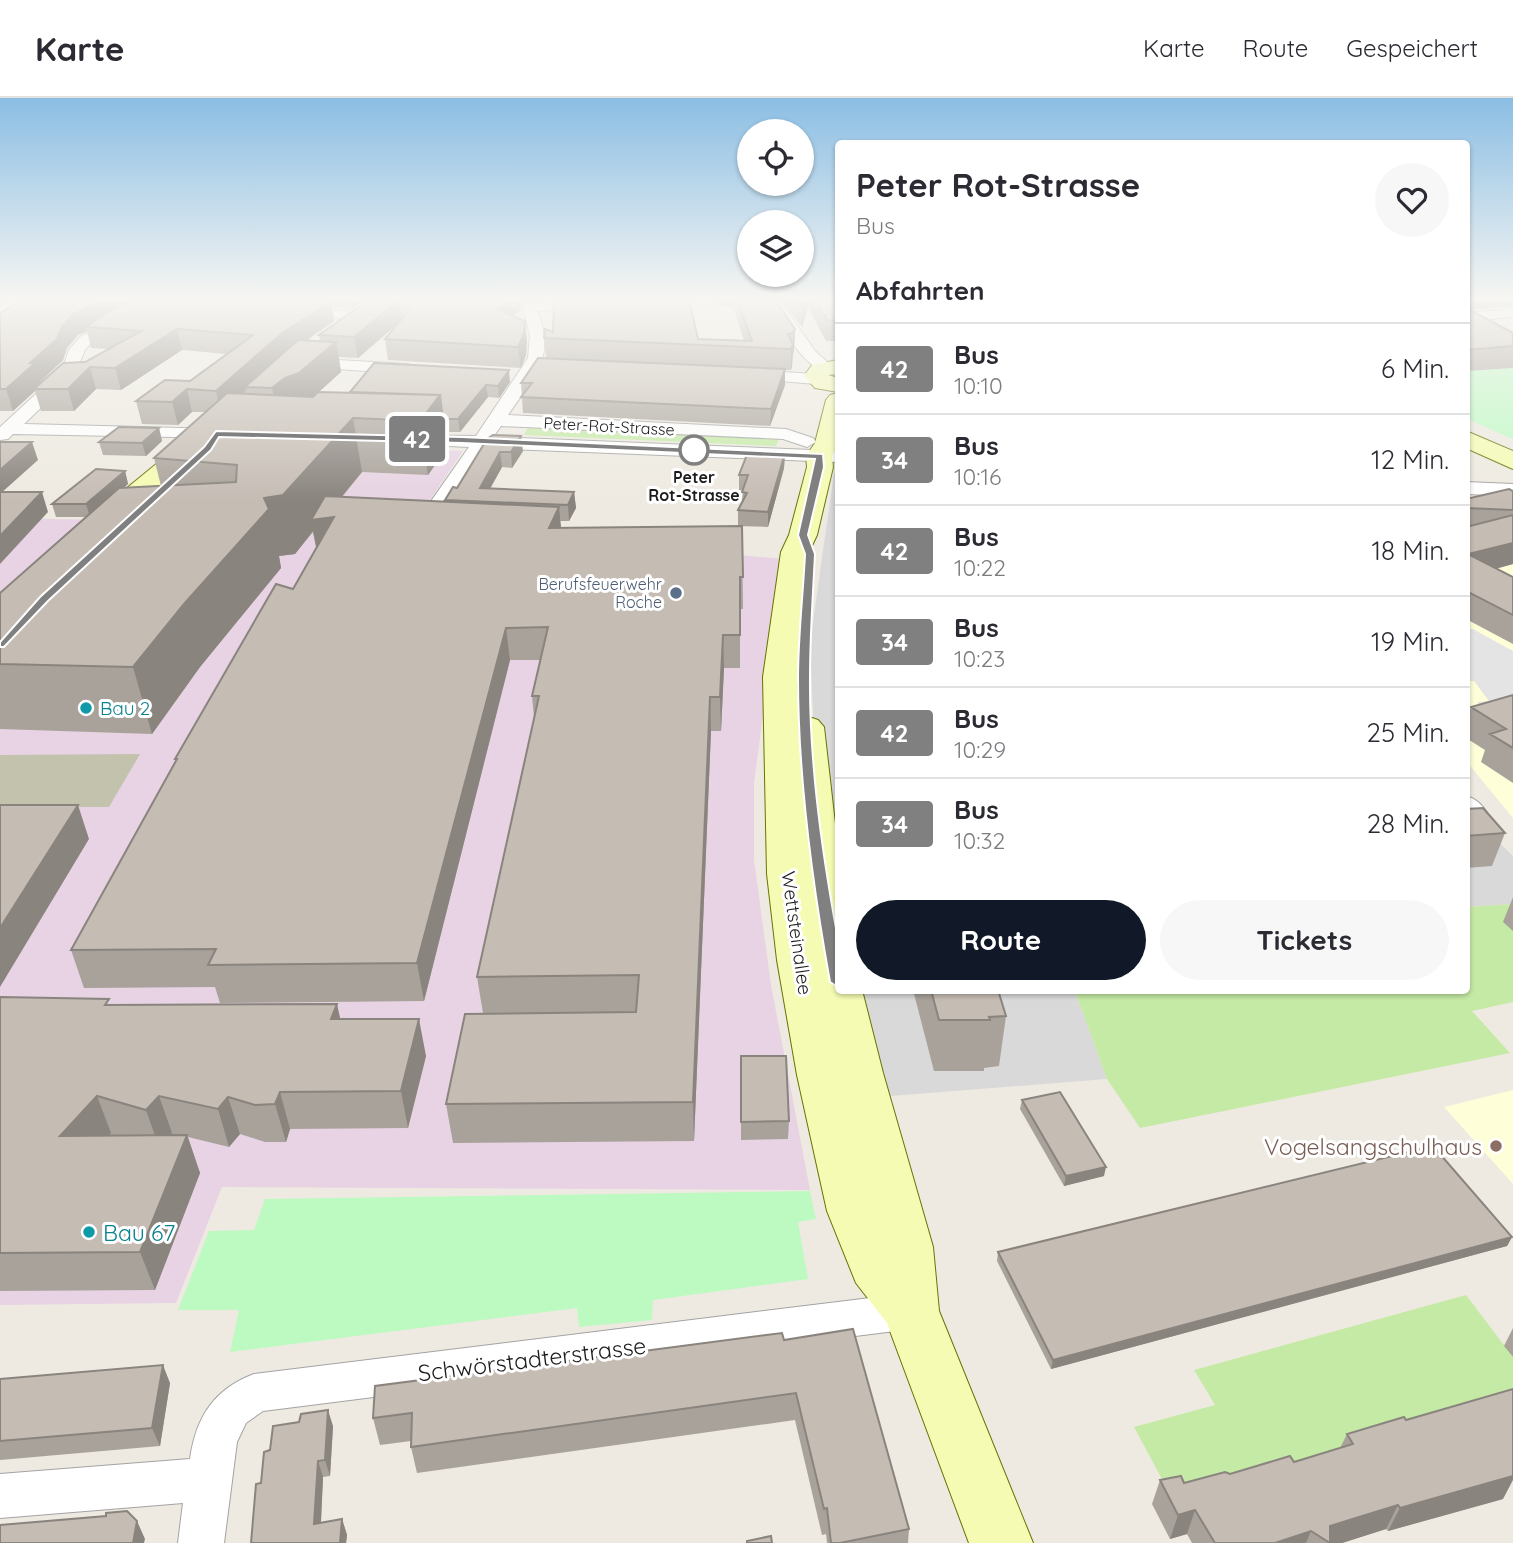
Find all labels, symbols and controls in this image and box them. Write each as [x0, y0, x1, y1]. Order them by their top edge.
text: Karte [35, 28, 124, 69]
text: Karte [1143, 33, 1205, 63]
text: Route [1243, 33, 1308, 63]
text: Gespeichert [1346, 33, 1478, 63]
map controls [737, 119, 814, 287]
button: locate [737, 119, 814, 196]
button: heart [1375, 163, 1449, 237]
text: Peter Rot-Strasse [856, 164, 1140, 205]
button: layers [737, 210, 814, 287]
text: Bus [856, 211, 895, 240]
text: Abfahrten [856, 274, 985, 307]
text: Bus [954, 338, 999, 371]
text: 6 Min. [1381, 352, 1449, 385]
text: 42 [881, 354, 908, 384]
text: 10:10 [954, 371, 1003, 400]
street label: Peter-Rot-Strasse [543, 413, 675, 439]
line badge: 42 [386, 416, 448, 462]
text: 42 [403, 424, 431, 454]
text: Bus [954, 429, 999, 462]
marker: Peter Rot-Strasse [679, 435, 709, 465]
text: 12 Min. [1371, 443, 1449, 476]
text: 34 [881, 445, 908, 475]
text: 10:16 [954, 462, 1001, 491]
place label: Peter Rot-Strasse [648, 467, 740, 505]
text: Bus [954, 520, 999, 553]
text: 18 Min. [1371, 534, 1449, 567]
text: 42 [881, 536, 908, 566]
text: 10:22 [954, 553, 1006, 582]
place label: Berufsfeuerwehr Roche [538, 574, 662, 612]
marker: Berufsfeuerwehr Roche [668, 585, 684, 601]
text: Bus [954, 611, 999, 644]
text: 19 Min. [1371, 625, 1449, 658]
text: 34 [881, 627, 908, 657]
text: 10:23 [954, 644, 1005, 673]
place label: Bau 2 [100, 696, 150, 720]
marker: Bau 2 [78, 700, 94, 716]
text: Bus [954, 702, 999, 735]
text: 25 Min. [1367, 716, 1449, 749]
text: 42 [881, 718, 908, 748]
text: 10:29 [954, 735, 1006, 764]
text: Bus [954, 793, 999, 826]
text: 28 Min. [1367, 807, 1449, 840]
text: 34 [881, 809, 908, 839]
text: 10:32 [954, 826, 1005, 855]
street label: Wettsteinallee [776, 870, 818, 996]
button: Route [856, 900, 1146, 980]
button: Tickets [1160, 900, 1449, 980]
place label: Vogelsangschulhaus [1264, 1132, 1482, 1161]
marker: Vogelsangschulhaus [1488, 1138, 1504, 1154]
place label: Bau 67 [103, 1218, 175, 1247]
marker: Bau 67 [81, 1224, 97, 1240]
street label: Schwörstadterstrasse [416, 1331, 648, 1387]

